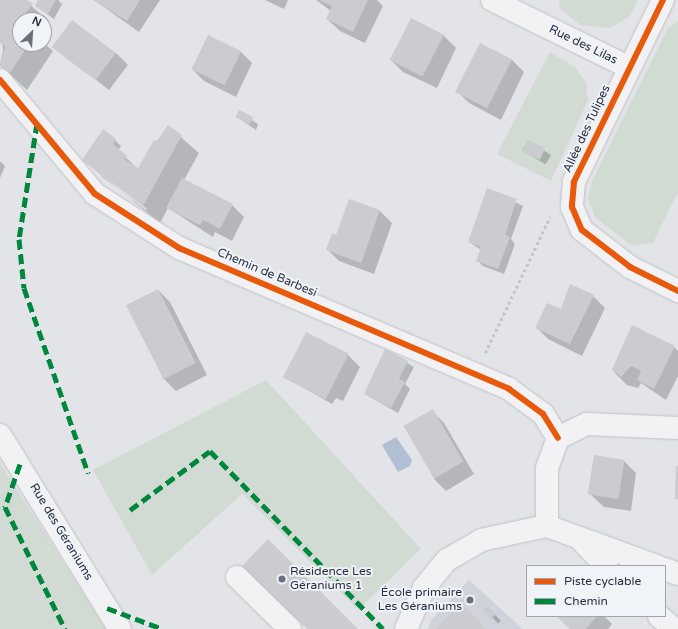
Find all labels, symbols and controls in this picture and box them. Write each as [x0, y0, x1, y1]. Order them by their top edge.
north arrow [12, 12, 52, 52]
text: N [30, 14, 44, 29]
street label: Rue des Lilas [546, 22, 620, 68]
street label: Allée des Tulipes [560, 83, 614, 175]
street label: Chemin de Barbesi [215, 245, 319, 301]
street label: Rue des Géraniums [26, 481, 96, 583]
place label: Résidence Les Géraniums 1 [290, 565, 371, 593]
legend [526, 565, 666, 617]
marker: Résidence Les Géraniums 1 [277, 574, 287, 584]
text: Piste cyclable [564, 574, 641, 588]
place label: École primaire Les Géraniums [378, 586, 462, 614]
text: Chemin [564, 594, 608, 608]
marker: École primaire Les Géraniums [465, 595, 475, 605]

